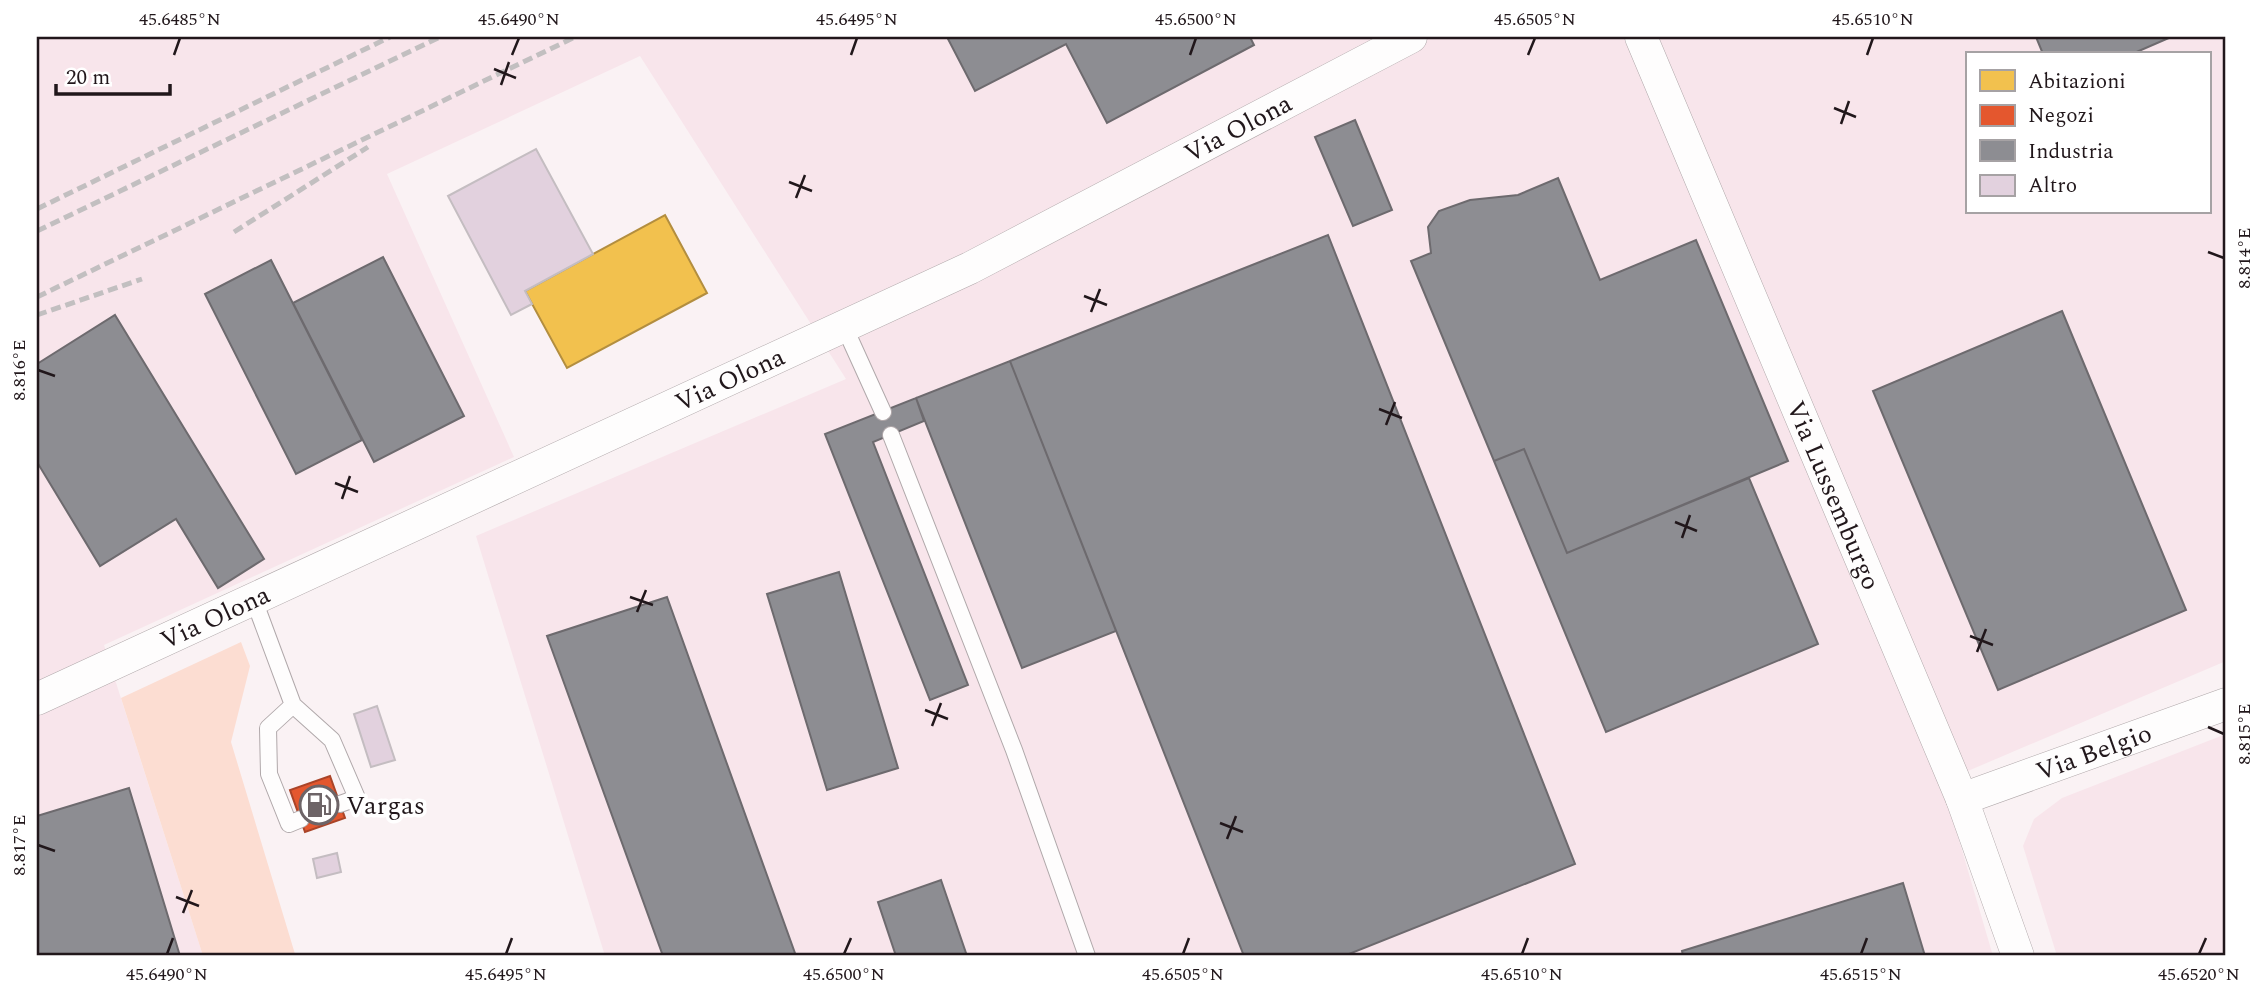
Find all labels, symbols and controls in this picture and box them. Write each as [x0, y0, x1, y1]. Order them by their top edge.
text: 45.6485°N [139, 6, 221, 33]
text: 45.6490°N [478, 6, 560, 33]
text: 45.6495°N [816, 6, 898, 33]
text: 45.6500°N [1155, 6, 1237, 33]
text: 45.6505°N [1494, 6, 1576, 33]
text: 45.6510°N [1832, 6, 1914, 33]
scale bar [56, 52, 170, 96]
legend [1966, 52, 2210, 214]
text: 20 m [66, 62, 110, 94]
text: Abitazioni [2028, 66, 2126, 98]
street label: Via Olona [1177, 84, 1300, 174]
text: Negozi [2028, 100, 2094, 132]
text: Industria [2028, 136, 2114, 168]
text: Altro [2028, 170, 2077, 202]
text: 8.814°E [2231, 227, 2258, 289]
street label: Via Olona [669, 337, 792, 423]
text: 8.816°E [6, 339, 33, 401]
street label: Via Lussemburgo [1775, 395, 1891, 596]
street label: Via Olona [154, 575, 277, 660]
text: 8.815°E [2231, 703, 2258, 765]
street label: Via Belgio [2031, 713, 2158, 792]
fuel station icon: Vargas [298, 784, 340, 826]
place label: Vargas [346, 786, 425, 826]
text: 8.817°E [6, 814, 33, 876]
text: 45.6490°N [126, 961, 208, 988]
text: 45.6495°N [465, 961, 547, 988]
text: 45.6500°N [803, 961, 885, 988]
text: 45.6505°N [1142, 961, 1224, 988]
text: 45.6510°N [1481, 961, 1563, 988]
text: 45.6515°N [1820, 961, 1902, 988]
text: 45.6520°N [2158, 961, 2240, 988]

